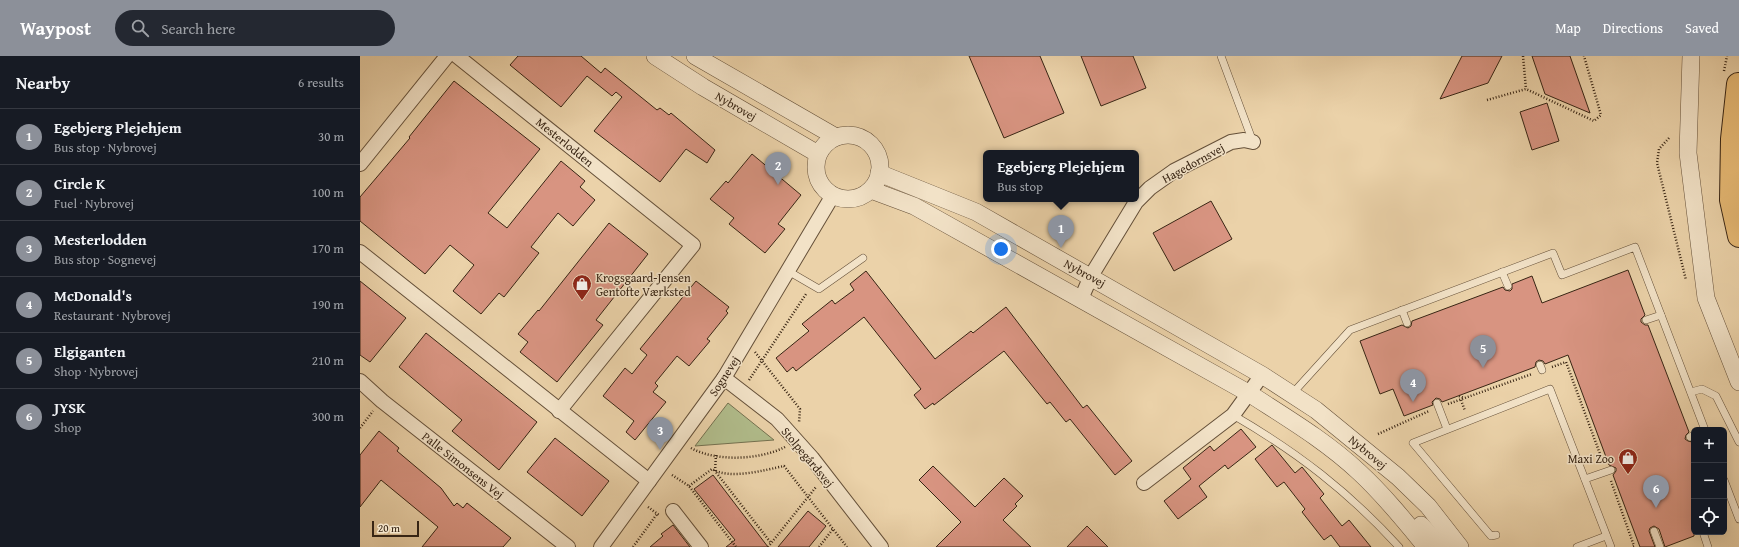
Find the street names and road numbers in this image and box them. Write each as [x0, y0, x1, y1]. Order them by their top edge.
street label: Nybrovej [712, 87, 760, 125]
street label: Mesterlodden [533, 113, 598, 171]
street label: Hagedornsvej [1159, 139, 1227, 187]
street label: Nybrovej [1061, 255, 1109, 291]
street label: Sognevej [705, 353, 743, 399]
street label: Stolpegårdsvej [778, 423, 838, 491]
street label: Palle Simonsens Vej [419, 428, 507, 502]
street label: Nybrovej [1345, 431, 1391, 473]

